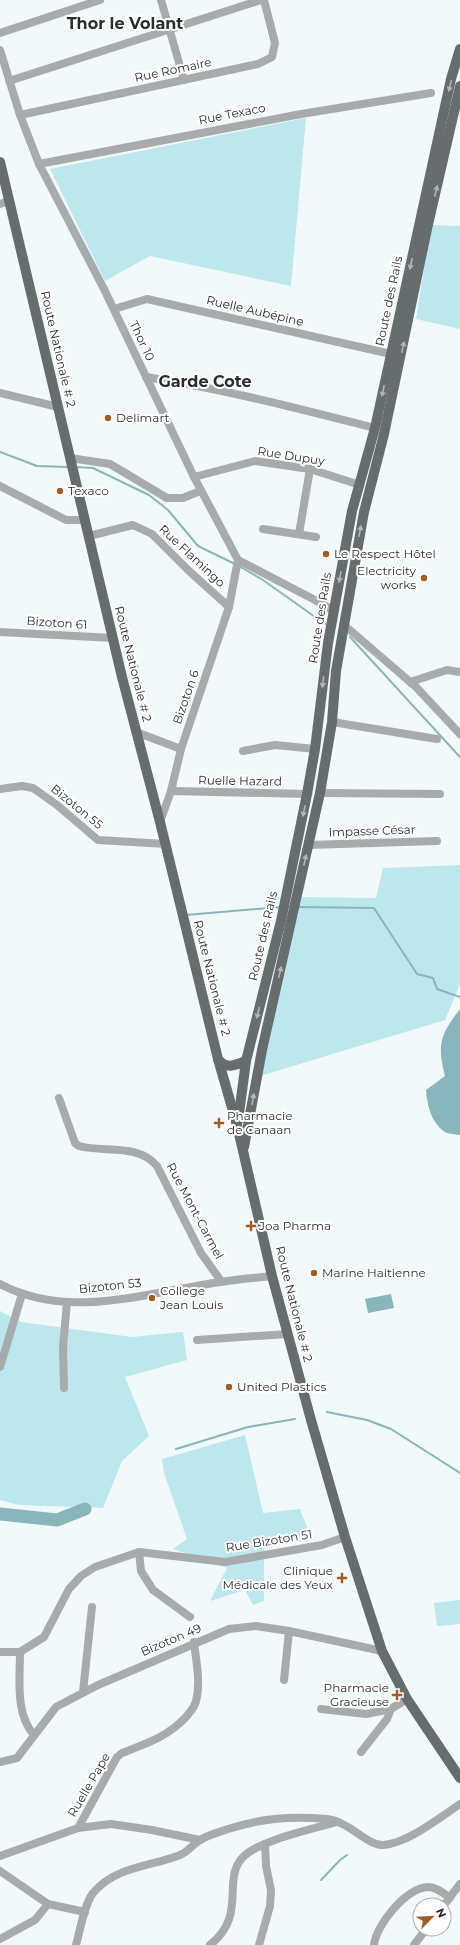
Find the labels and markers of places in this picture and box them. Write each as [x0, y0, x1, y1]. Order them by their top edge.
place label: Delimart [116, 410, 169, 425]
marker: Delimart [103, 413, 113, 423]
place label: Texaco [68, 483, 109, 498]
marker: Texaco [55, 486, 65, 496]
place label: Le Respect Hôtel [334, 546, 436, 561]
marker: Le Respect Hôtel [321, 549, 331, 559]
place label: Electricity works [357, 563, 416, 592]
marker: Electricity works [419, 573, 429, 583]
place label: Pharmacie de Canaan [227, 1108, 292, 1137]
marker: Pharmacie de Canaan [214, 1118, 224, 1128]
place label: Joa Pharma [258, 1218, 331, 1233]
marker: Joa Pharma [246, 1221, 256, 1231]
place label: Marine Haitienne [322, 1265, 426, 1280]
marker: Marine Haitienne [309, 1268, 319, 1278]
place label: College Jean Louis [159, 1283, 223, 1312]
marker: College Jean Louis [147, 1293, 157, 1303]
place label: United Plastics [237, 1379, 327, 1394]
marker: United Plastics [224, 1382, 234, 1392]
place label: Clinique Médicale des Yeux [222, 1563, 334, 1592]
marker: Clinique Médicale des Yeux [336, 1572, 348, 1584]
place label: Pharmacie Gracieuse [324, 1680, 389, 1709]
marker: Pharmacie Gracieuse [392, 1690, 402, 1700]

